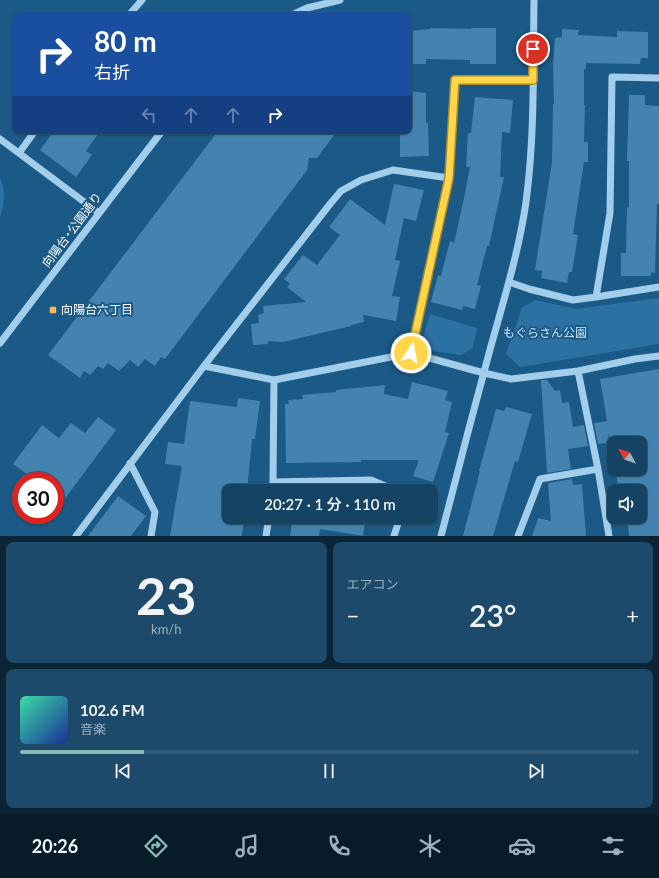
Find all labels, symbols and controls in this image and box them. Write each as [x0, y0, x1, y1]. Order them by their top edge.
text: 80 m [94, 24, 157, 58]
icon: right [28, 28, 80, 80]
pin [516, 32, 550, 66]
icon: arrive [522, 38, 544, 60]
text: 右折 [94, 61, 130, 83]
icon: left [138, 104, 160, 126]
icon: ahead [180, 104, 202, 126]
icon: ahead [222, 104, 244, 126]
icon: right [264, 104, 286, 126]
street label: 向陽台･公園通り [39, 189, 105, 270]
place label: 向陽台六丁目 [61, 302, 133, 317]
marker: 向陽台六丁目 [48, 305, 58, 315]
park label: もぐらさん公園 [503, 325, 587, 340]
position arrow [390, 332, 432, 374]
north arrow [607, 436, 647, 476]
map controls [607, 436, 647, 524]
speed limit sign: 30 [12, 472, 64, 524]
button: sound [607, 484, 647, 524]
text: 20:27 · 1 分 · 110 m [264, 495, 396, 513]
text: 23 [136, 564, 196, 626]
text: エアコン [347, 576, 399, 592]
text: 23° [469, 597, 516, 633]
text: − [347, 602, 359, 629]
text: + [626, 602, 639, 629]
text: km/h [151, 621, 181, 637]
text: 102.6 FM [80, 701, 145, 719]
text: 音楽 [80, 721, 106, 737]
icon: previous [112, 760, 134, 782]
icon: pause [318, 760, 340, 782]
icon: next [525, 760, 547, 782]
icon: directions [142, 832, 170, 860]
icon: music [233, 832, 261, 860]
icon: phone [325, 832, 353, 860]
icon: climate [416, 832, 444, 860]
icon: car [508, 832, 536, 860]
icon: filters [599, 832, 627, 860]
text: 20:26 [32, 835, 78, 857]

